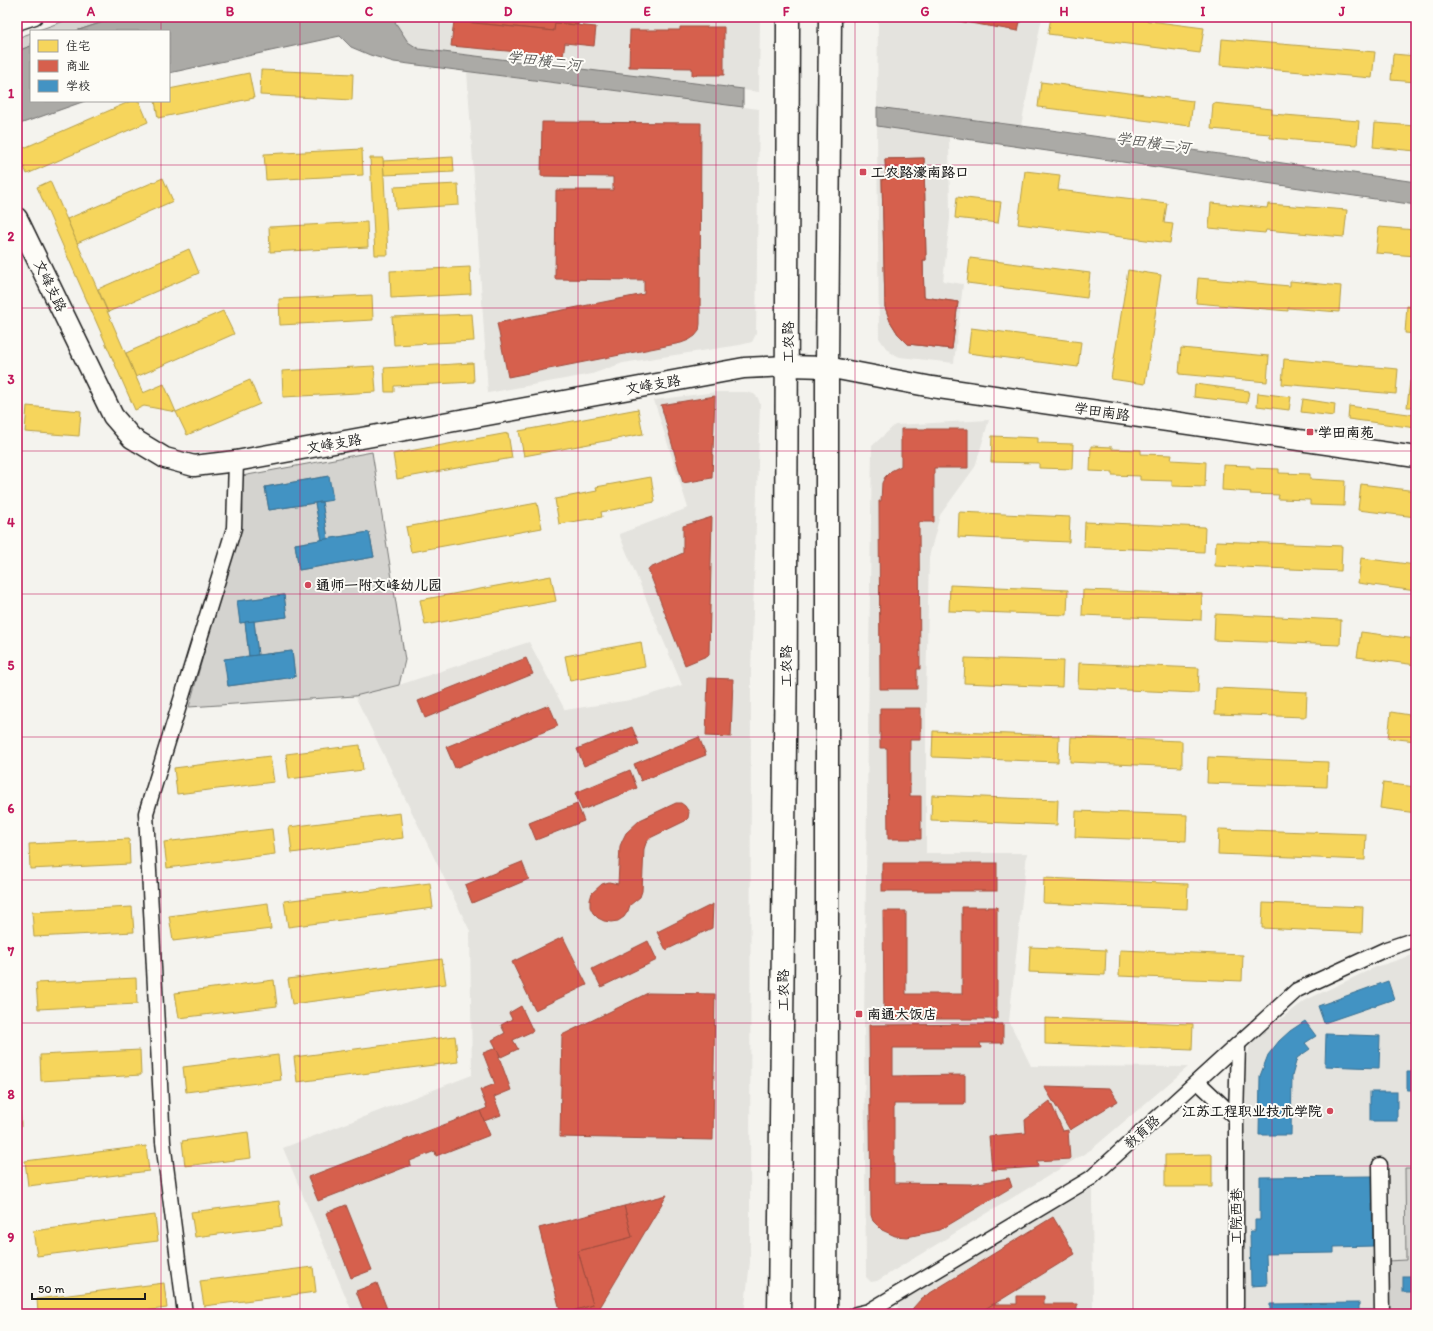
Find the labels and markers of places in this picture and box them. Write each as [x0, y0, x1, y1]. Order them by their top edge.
place label: 工农路濠南路口 [871, 164, 969, 181]
marker: 工农路濠南路口 [858, 167, 868, 177]
place label: 学田南苑 [1318, 424, 1374, 441]
marker: 学田南苑 [1305, 427, 1315, 437]
place label: 通师一附文峰幼儿园 [316, 577, 442, 594]
marker: 通师一附文峰幼儿园 [303, 580, 313, 590]
place label: 南通大饭店 [867, 1006, 937, 1023]
marker: 南通大饭店 [854, 1009, 864, 1019]
place label: 江苏工程职业技术学院 [1182, 1103, 1322, 1120]
marker: 江苏工程职业技术学院 [1325, 1106, 1335, 1116]

